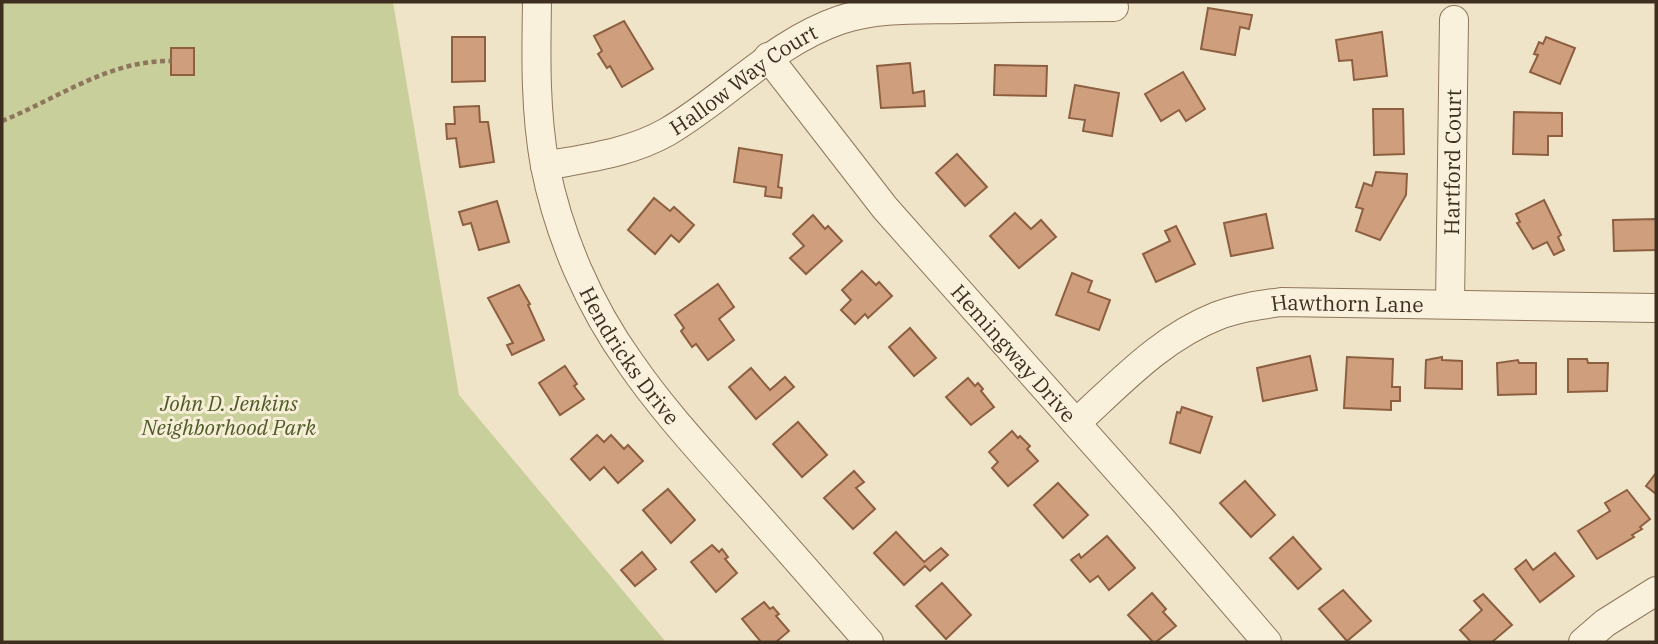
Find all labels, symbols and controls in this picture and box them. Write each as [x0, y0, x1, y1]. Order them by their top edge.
street label: Hallow Way Court [664, 18, 822, 141]
street label: Hartford Court [1437, 89, 1467, 235]
street label: Hemingway Drive [945, 278, 1083, 428]
street label: Hendricks Drive [573, 282, 686, 430]
street label: Hawthorn Lane [1269, 287, 1424, 318]
park label: John D. Jenkins Neighborhood Park [141, 389, 317, 441]

